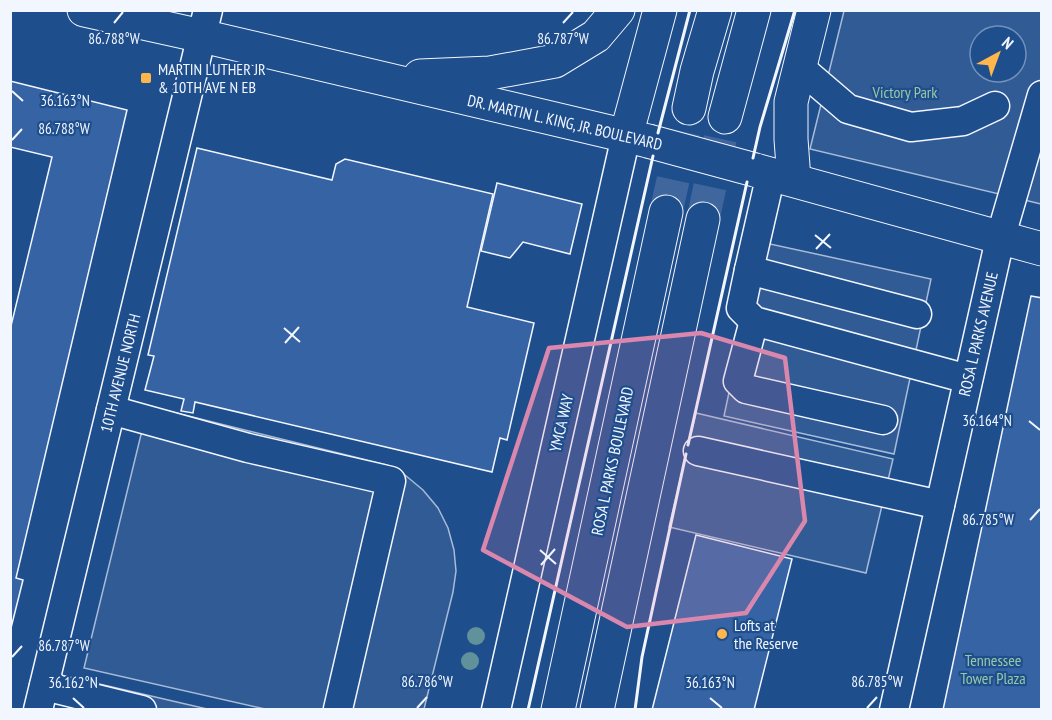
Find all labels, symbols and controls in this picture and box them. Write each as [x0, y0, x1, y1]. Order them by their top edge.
north arrow [968, 24, 1028, 84]
text: 86.788°W [88, 29, 140, 48]
text: 86.787°W [537, 29, 589, 48]
text: N [998, 32, 1018, 53]
place label: MARTIN LUTHER JR & 10TH AVE N EB [158, 59, 266, 97]
marker: MARTIN LUTHER JR & 10TH AVE N EB [139, 71, 153, 85]
park label: Victory Park [872, 82, 938, 102]
street label: DR. MARTIN L. KING, JR. BOULEVARD [466, 90, 664, 154]
text: 36.163°N [40, 91, 90, 110]
text: 86.788°W [38, 119, 90, 138]
street label: ROSA L PARKS AVENUE [954, 270, 1002, 398]
street label: 10TH AVENUE NORTH [96, 312, 144, 434]
street label: ROSA L PARKS BOULEVARD [587, 385, 637, 537]
street label: YMCA WAY [545, 391, 578, 454]
text: 36.164°N [962, 411, 1012, 430]
text: 86.785°W [962, 510, 1014, 529]
place label: Lofts at the Reserve [734, 615, 798, 653]
marker: Lofts at the Reserve [715, 627, 729, 641]
text: 86.787°W [38, 636, 90, 655]
park label: Tennessee Tower Plaza [960, 650, 1026, 688]
text: 86.786°W [401, 672, 453, 691]
text: 86.785°W [851, 672, 903, 691]
text: 36.162°N [48, 673, 98, 692]
text: 36.163°N [685, 673, 735, 692]

